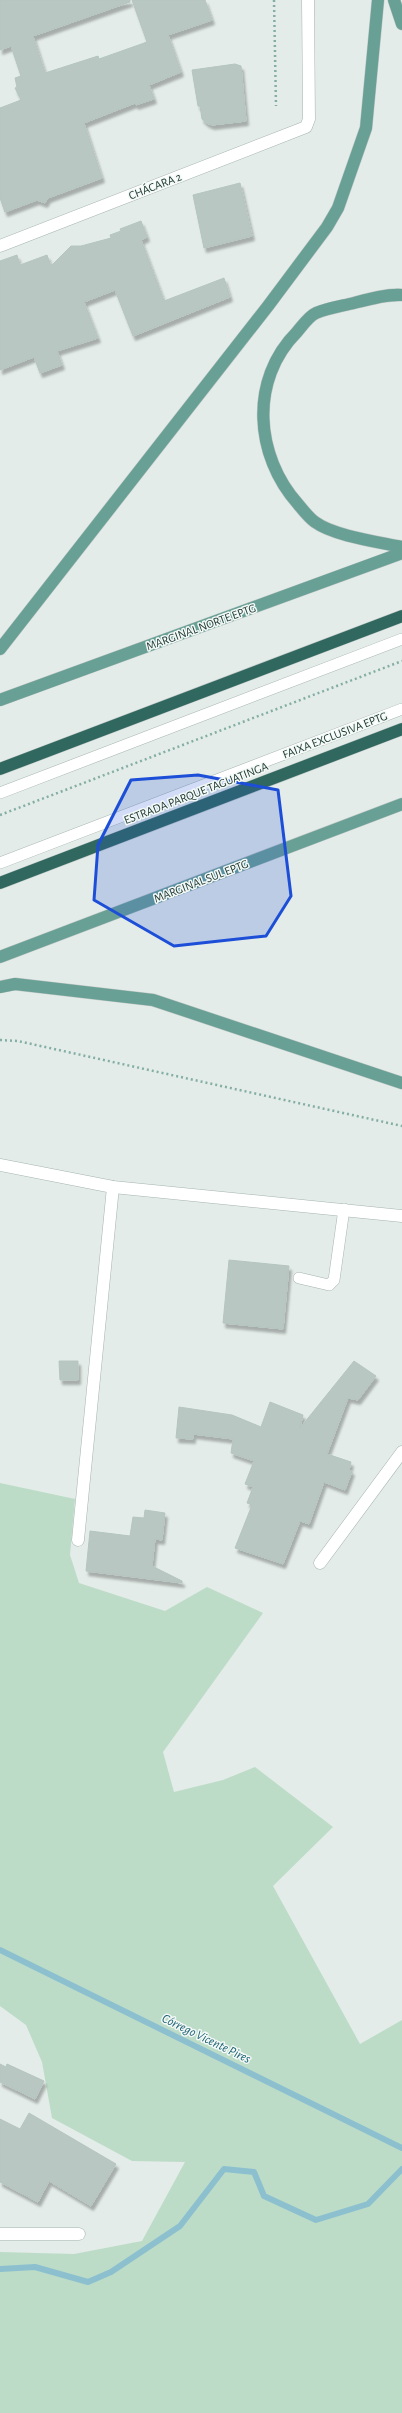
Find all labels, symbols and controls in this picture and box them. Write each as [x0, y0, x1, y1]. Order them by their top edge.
street label: CHÁCARA 2 [127, 169, 184, 202]
street label: MARGINAL NORTE EPTG [145, 602, 257, 652]
street label: FAIXA EXCLUSIVA EPTG [281, 709, 389, 761]
street label: ESTRADA PARQUE TAGUATINGA [122, 760, 270, 827]
street label: MARGINAL SUL EPTG [152, 857, 250, 905]
water label: Córrego Vicente Pires [160, 2012, 252, 2066]

